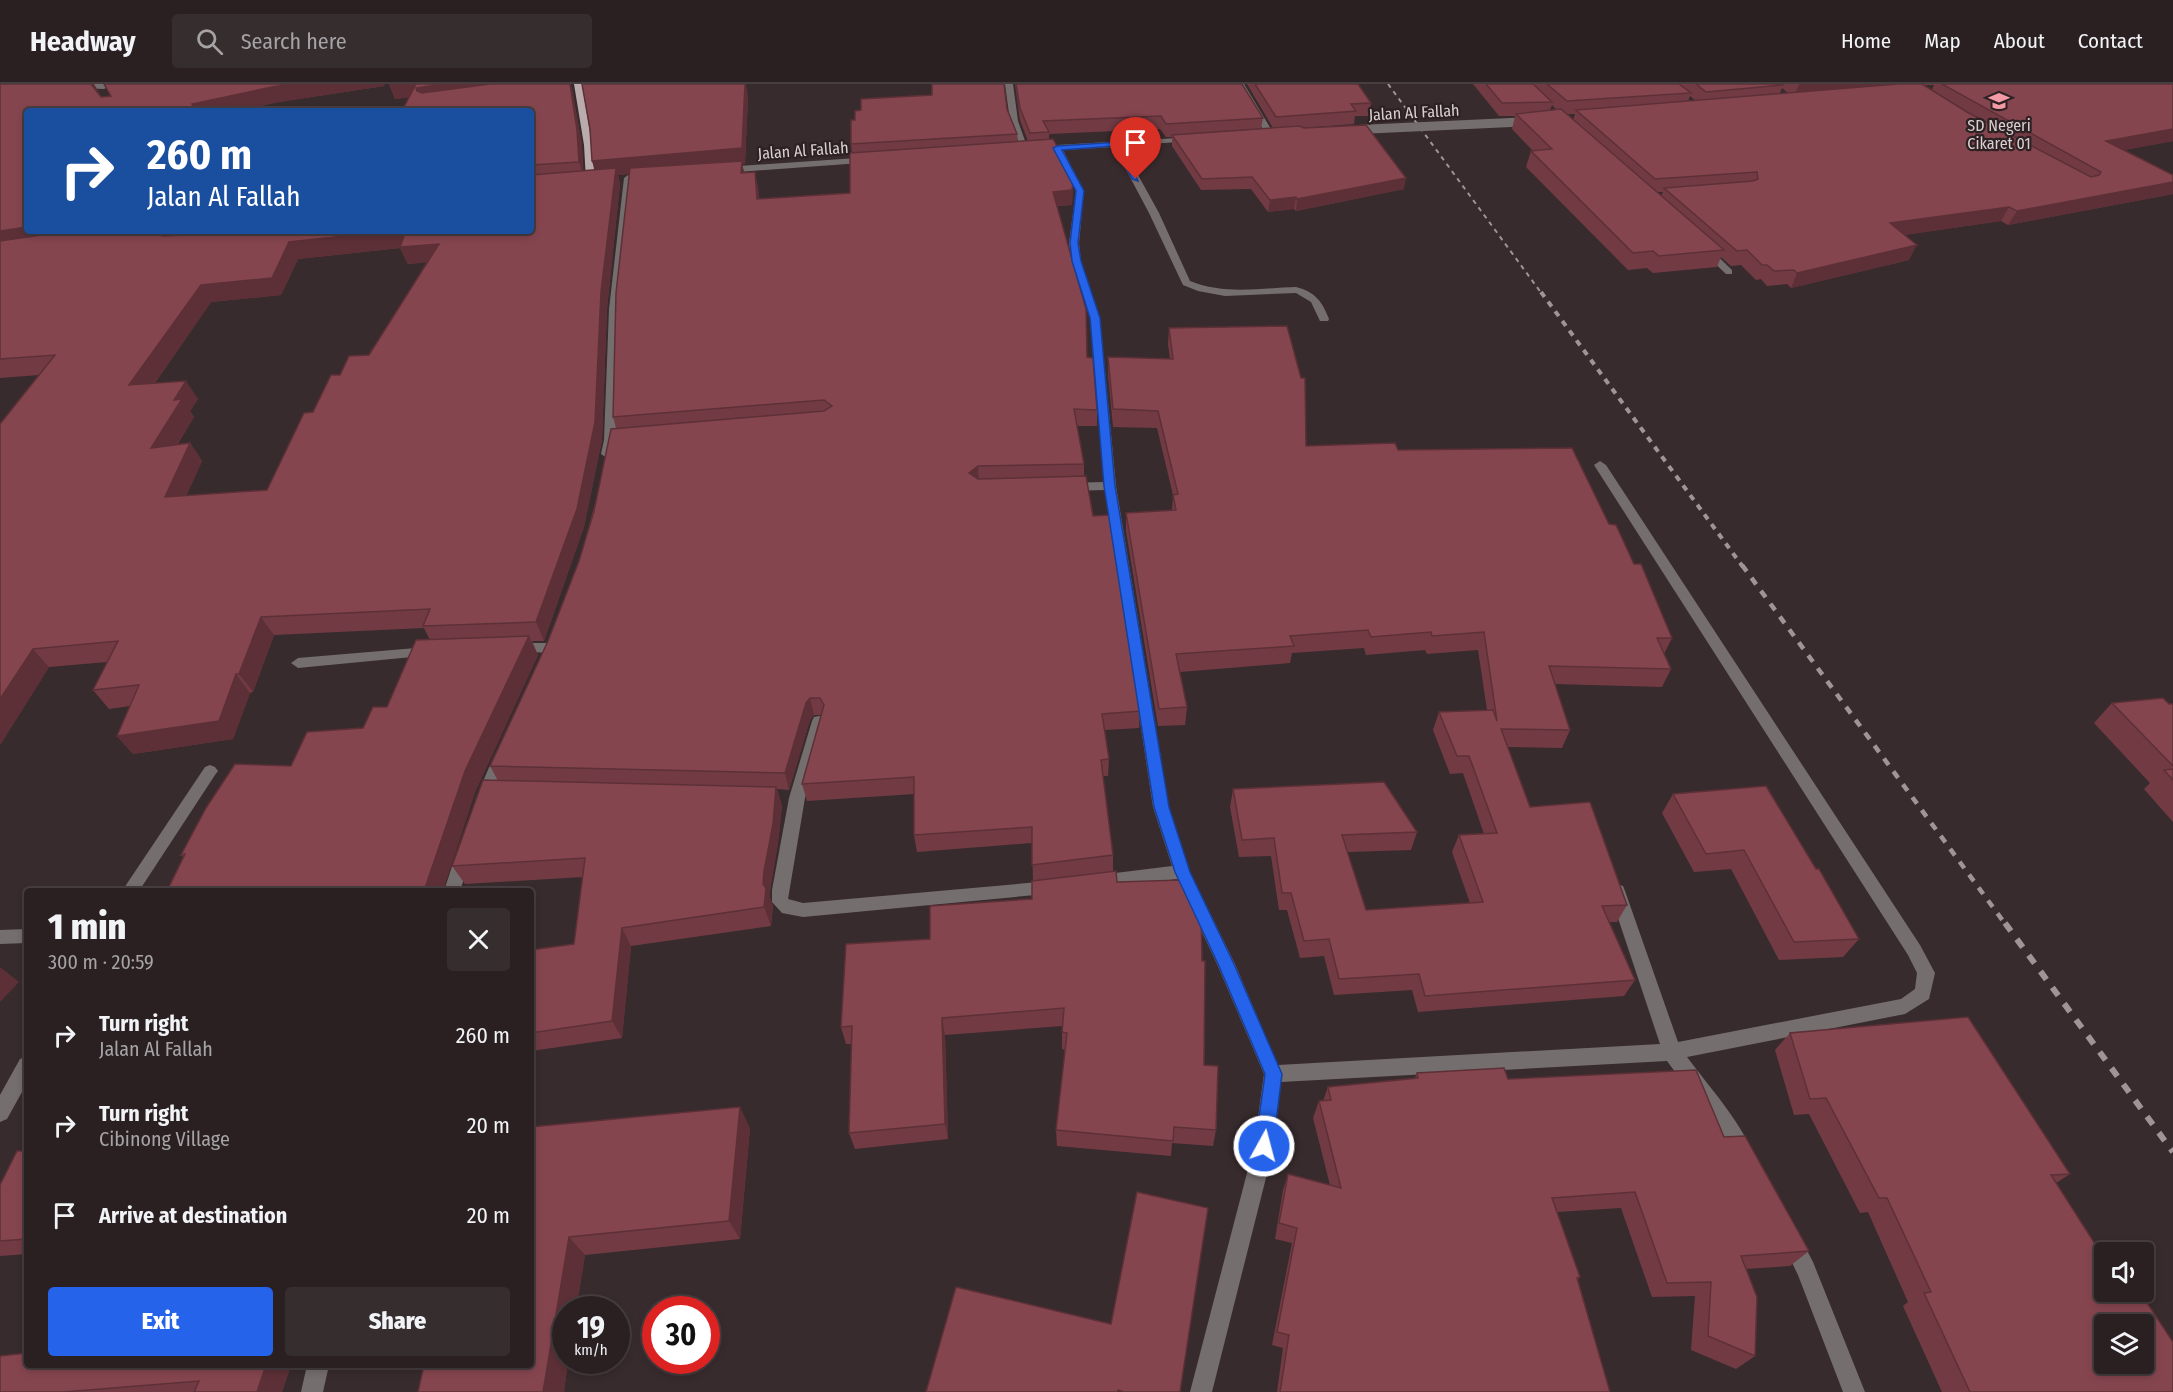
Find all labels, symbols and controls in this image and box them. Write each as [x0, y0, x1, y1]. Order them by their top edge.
search box [172, 14, 592, 68]
text: Headway [30, 25, 136, 58]
icon: search [193, 25, 226, 58]
text: Search here [241, 28, 347, 55]
text: Home [1841, 28, 1891, 54]
text: Map [1924, 28, 1961, 54]
text: About [1994, 28, 2045, 54]
text: Contact [2078, 28, 2143, 54]
school or university icon: SD Negeri Cikaret 01 [1987, 89, 2011, 113]
street label: Jalan Al Fallah [1368, 101, 1460, 124]
place label: SD Negeri Cikaret 01 [1967, 116, 2031, 153]
pin [1110, 117, 1161, 179]
icon: arrive [1119, 126, 1152, 159]
text: 260 m [147, 130, 252, 180]
icon: right [48, 132, 126, 210]
street label: Jalan Al Fallah [757, 138, 849, 163]
text: Jalan Al Fallah [147, 181, 301, 213]
text: 1 min [48, 905, 126, 949]
button: close [447, 908, 510, 971]
text: 300 m · 20:59 [48, 950, 154, 974]
text: Turn right [99, 1010, 188, 1037]
icon: right [48, 1019, 81, 1052]
text: 260 m [456, 1022, 510, 1049]
text: Jalan Al Fallah [99, 1037, 213, 1061]
text: Turn right [99, 1100, 188, 1127]
icon: right [48, 1109, 81, 1142]
text: 20 m [467, 1112, 510, 1139]
position arrow [1232, 1114, 1296, 1178]
text: Cibinong Village [99, 1127, 230, 1151]
icon: arrive [48, 1199, 81, 1232]
text: Arrive at destination [99, 1202, 287, 1229]
text: 20 m [467, 1202, 510, 1229]
map controls [2094, 1242, 2154, 1374]
button: sound [2094, 1242, 2154, 1302]
button: Exit [48, 1287, 273, 1356]
button: Share [285, 1287, 510, 1356]
speed limit sign: 30 [642, 1296, 720, 1374]
text: 19 [577, 1310, 605, 1346]
button: layers [2094, 1314, 2154, 1374]
text: km/h [574, 1341, 608, 1359]

